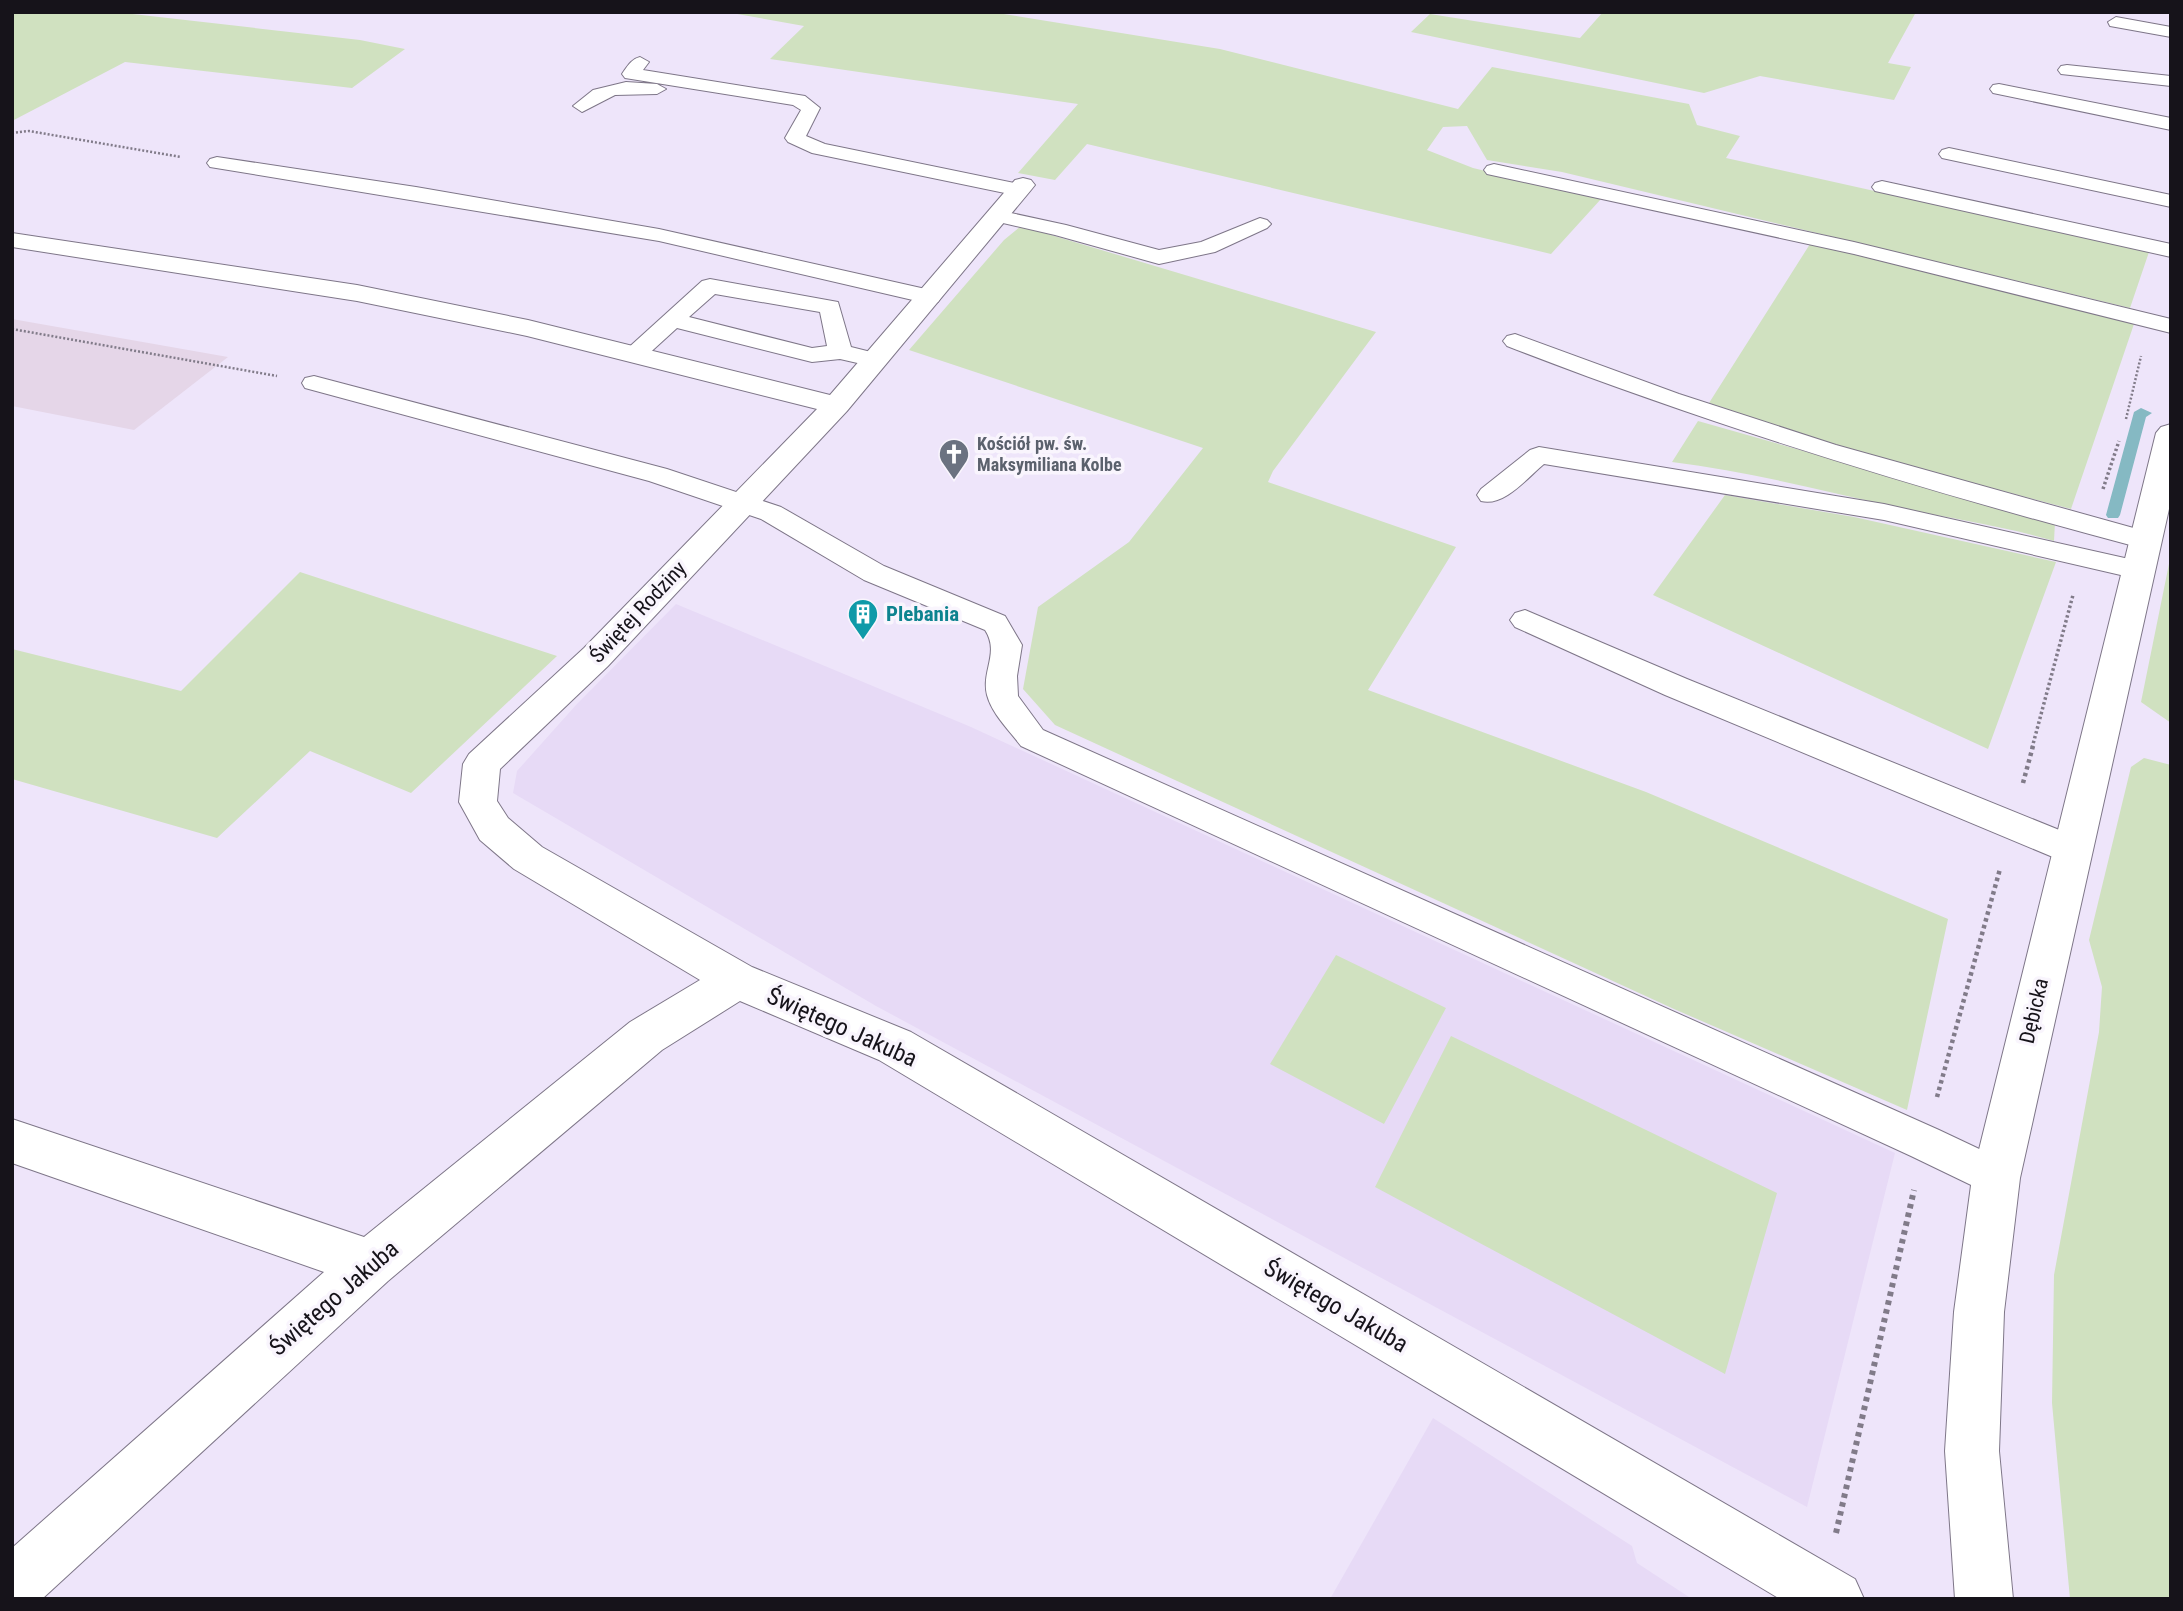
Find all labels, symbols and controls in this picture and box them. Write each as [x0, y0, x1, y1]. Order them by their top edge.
place label: Kościół pw. św. Maksymiliana Kolbe [977, 433, 1122, 475]
church icon: Kościół pw. św. Maksymiliana Kolbe [937, 437, 971, 481]
street label: Świętej Rodziny [585, 556, 691, 668]
building icon: Plebania [846, 597, 880, 641]
place label: Plebania [886, 602, 959, 626]
street label: Dębicka [2015, 976, 2053, 1046]
street label: Świętego Jakuba [763, 981, 921, 1073]
street label: Świętego Jakuba [264, 1234, 404, 1362]
street label: Świętego Jakuba [1259, 1254, 1413, 1358]

